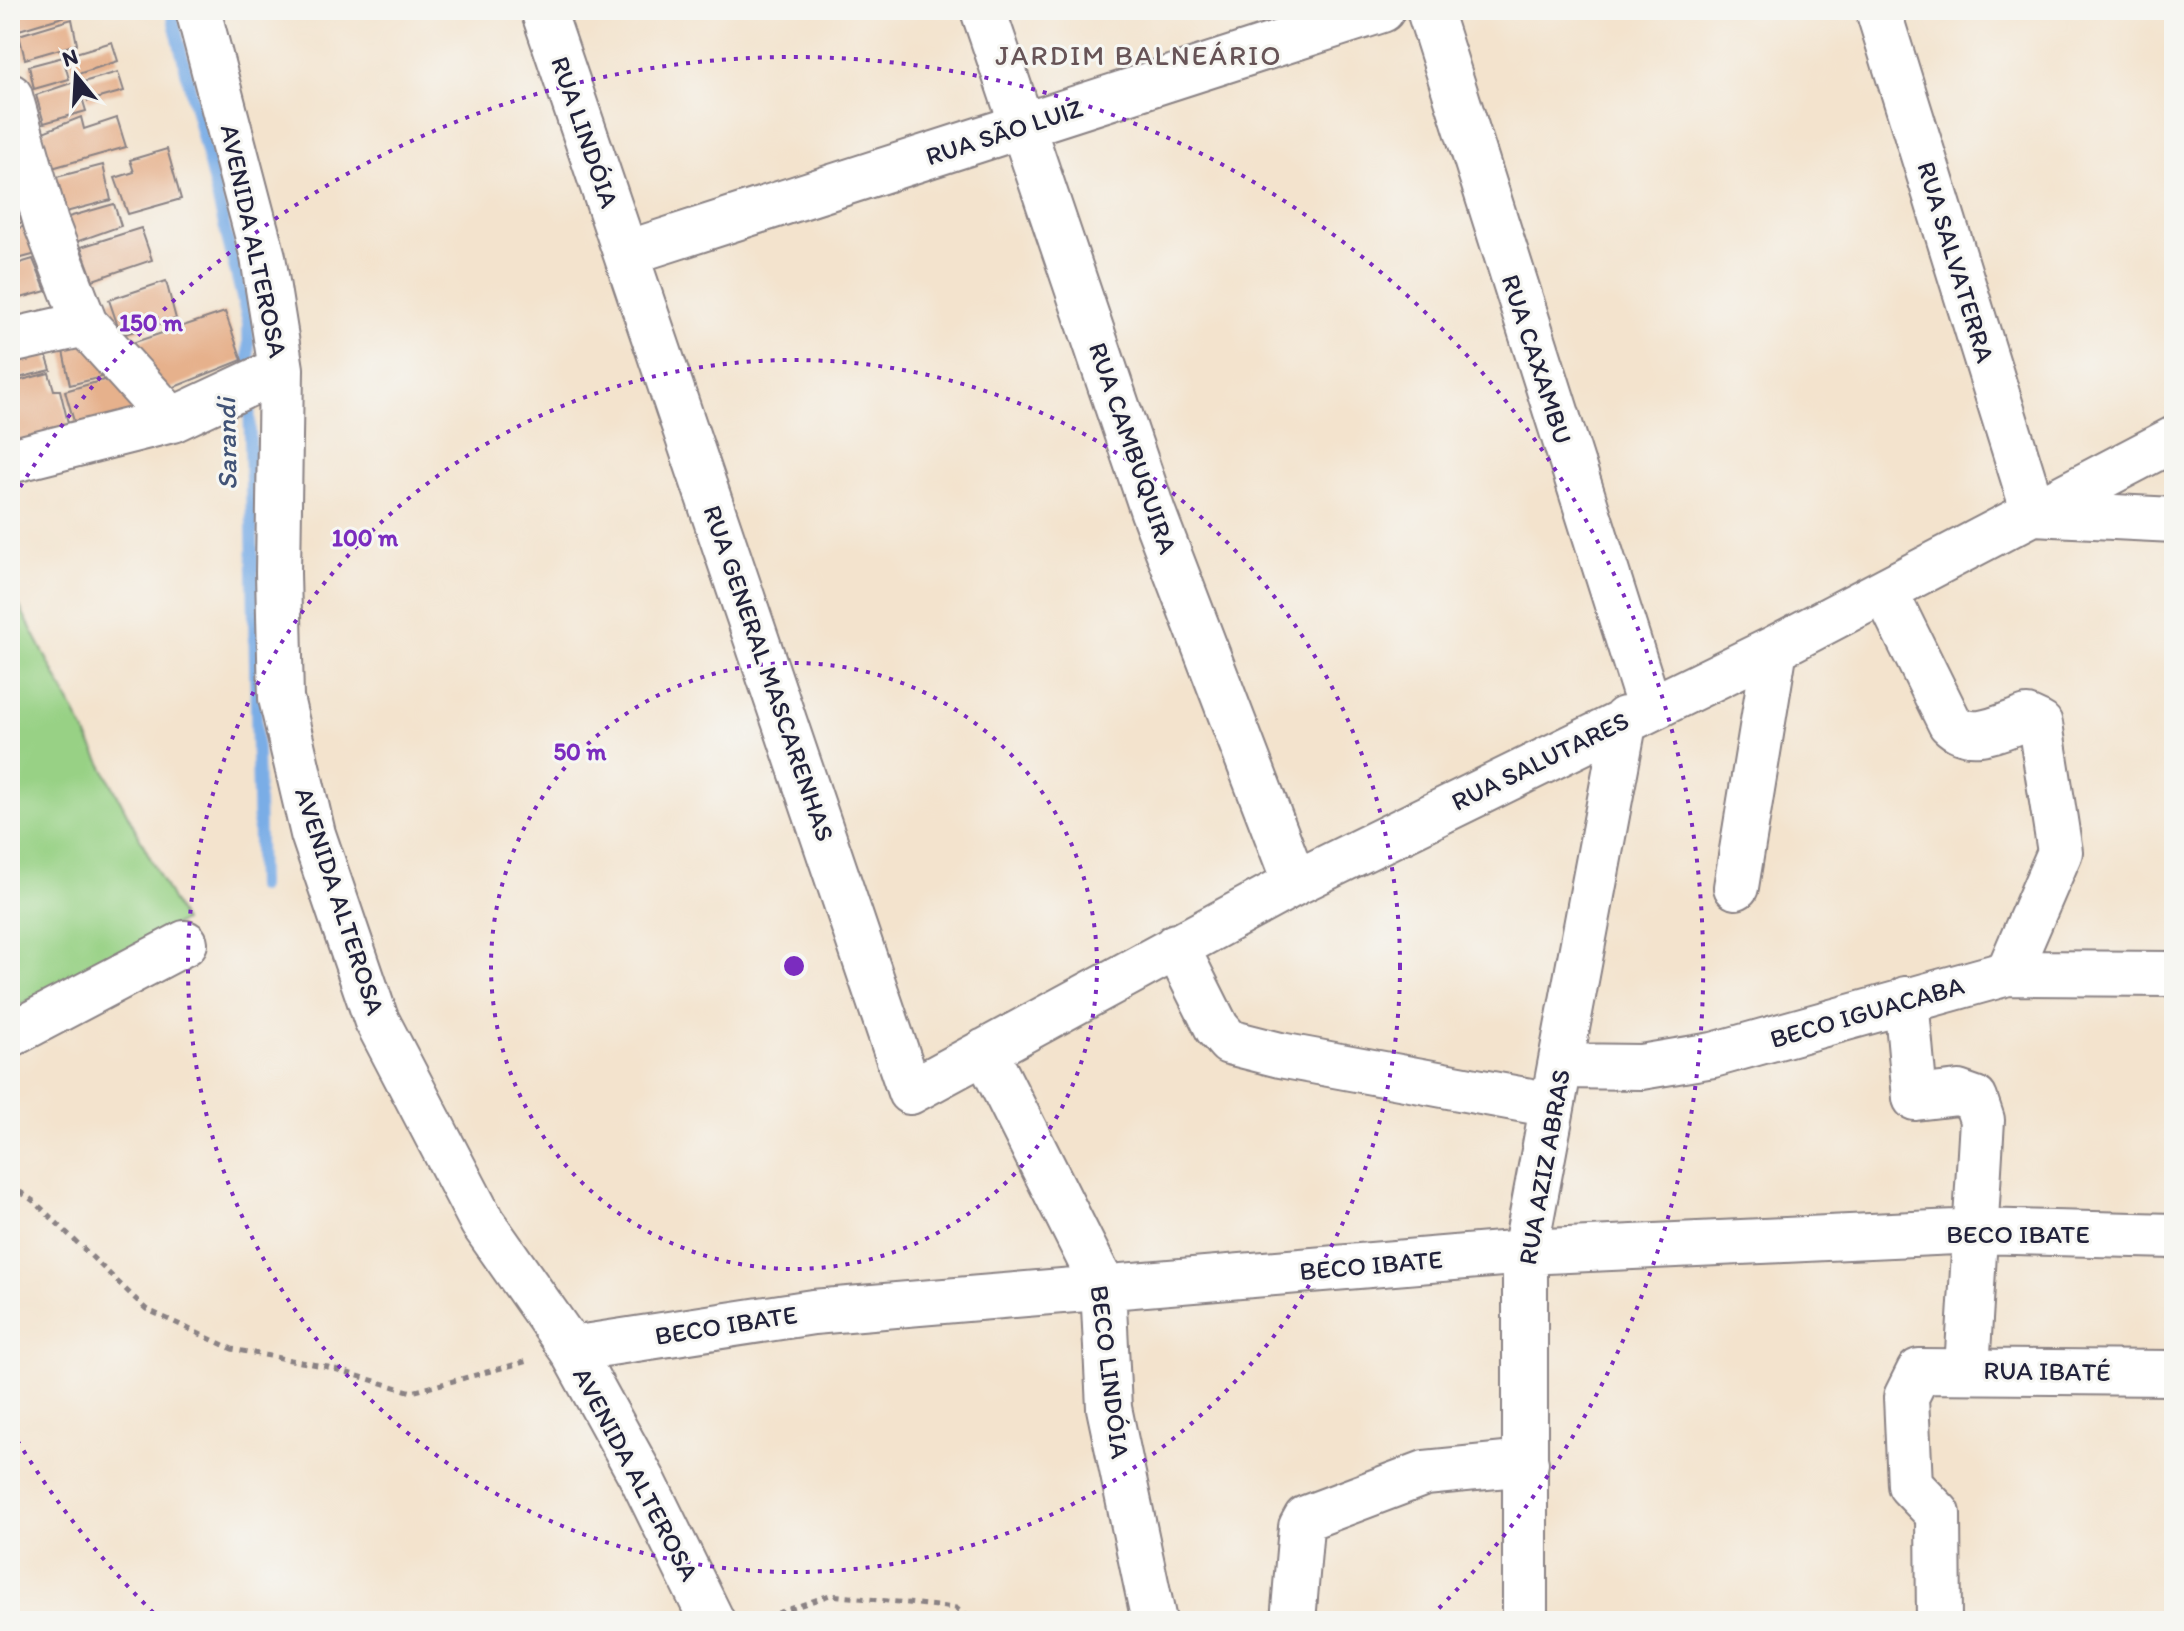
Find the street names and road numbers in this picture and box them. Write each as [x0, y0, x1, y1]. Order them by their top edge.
street label: RUA LINDÓIA [544, 52, 626, 212]
street label: RUA SÃO LUIZ [921, 92, 1087, 172]
street label: AVENIDA ALTEROSA [214, 122, 294, 361]
street label: RUA SALVATERRA [1910, 158, 2002, 367]
street label: RUA CAXAMBU [1495, 270, 1579, 448]
street label: RUA CAMBUQUIRA [1082, 338, 1184, 558]
street label: RUA GENERAL MASCARENHAS [696, 501, 842, 845]
street label: RUA SALUTARES [1446, 704, 1634, 818]
street label: AVENIDA ALTEROSA [288, 783, 392, 1019]
street label: BECO IGUACABA [1766, 969, 1968, 1055]
street label: RUA AZIZ ABRAS [1511, 1067, 1577, 1267]
street label: BECO IBATE [1946, 1218, 2090, 1250]
street label: BECO IBATE [1298, 1243, 1444, 1287]
street label: BECO LINDÓIA [1083, 1283, 1137, 1461]
street label: BECO IBATE [653, 1298, 799, 1352]
street label: RUA IBATÉ [1983, 1354, 2111, 1388]
street label: AVENIDA ALTEROSA [566, 1362, 706, 1587]

